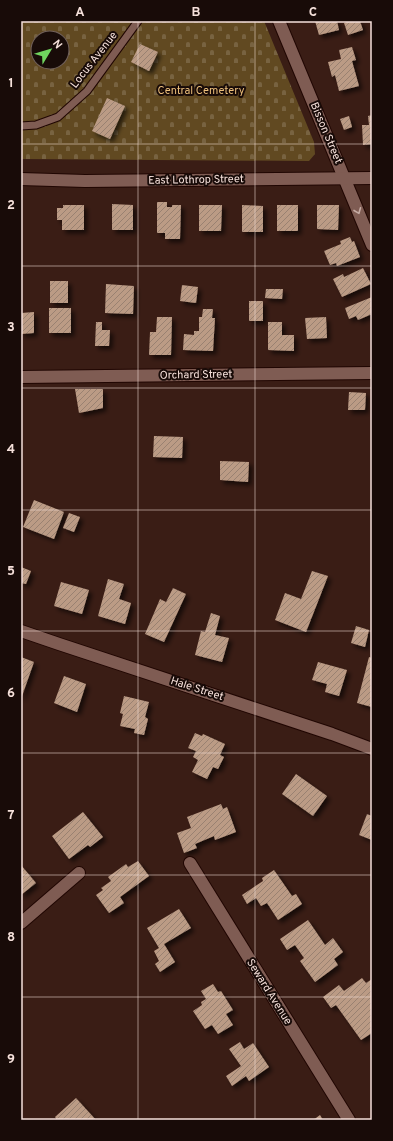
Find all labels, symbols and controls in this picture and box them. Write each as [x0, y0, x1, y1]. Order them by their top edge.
text: A [75, 5, 85, 21]
text: B [192, 5, 201, 21]
text: C [309, 5, 317, 21]
street label: Locus Avenue [68, 29, 121, 91]
north arrow [30, 30, 70, 70]
text: N [49, 37, 65, 52]
text: 1 [8, 76, 14, 92]
park label: Central Cemetery [157, 84, 245, 98]
street label: Bisson Street [307, 100, 345, 166]
street label: East Lothrop Street [148, 172, 244, 188]
text: 2 [7, 198, 15, 214]
one-way arrow [353, 207, 361, 215]
text: 3 [7, 320, 15, 336]
street label: Orchard Street [159, 367, 233, 383]
text: 4 [7, 442, 15, 458]
text: 5 [7, 564, 15, 580]
street label: Hale Street [169, 674, 225, 704]
text: 6 [7, 686, 15, 702]
text: 7 [8, 808, 15, 824]
text: 8 [7, 930, 15, 946]
street label: Seward Avenue [243, 956, 295, 1028]
text: 9 [7, 1052, 15, 1068]

